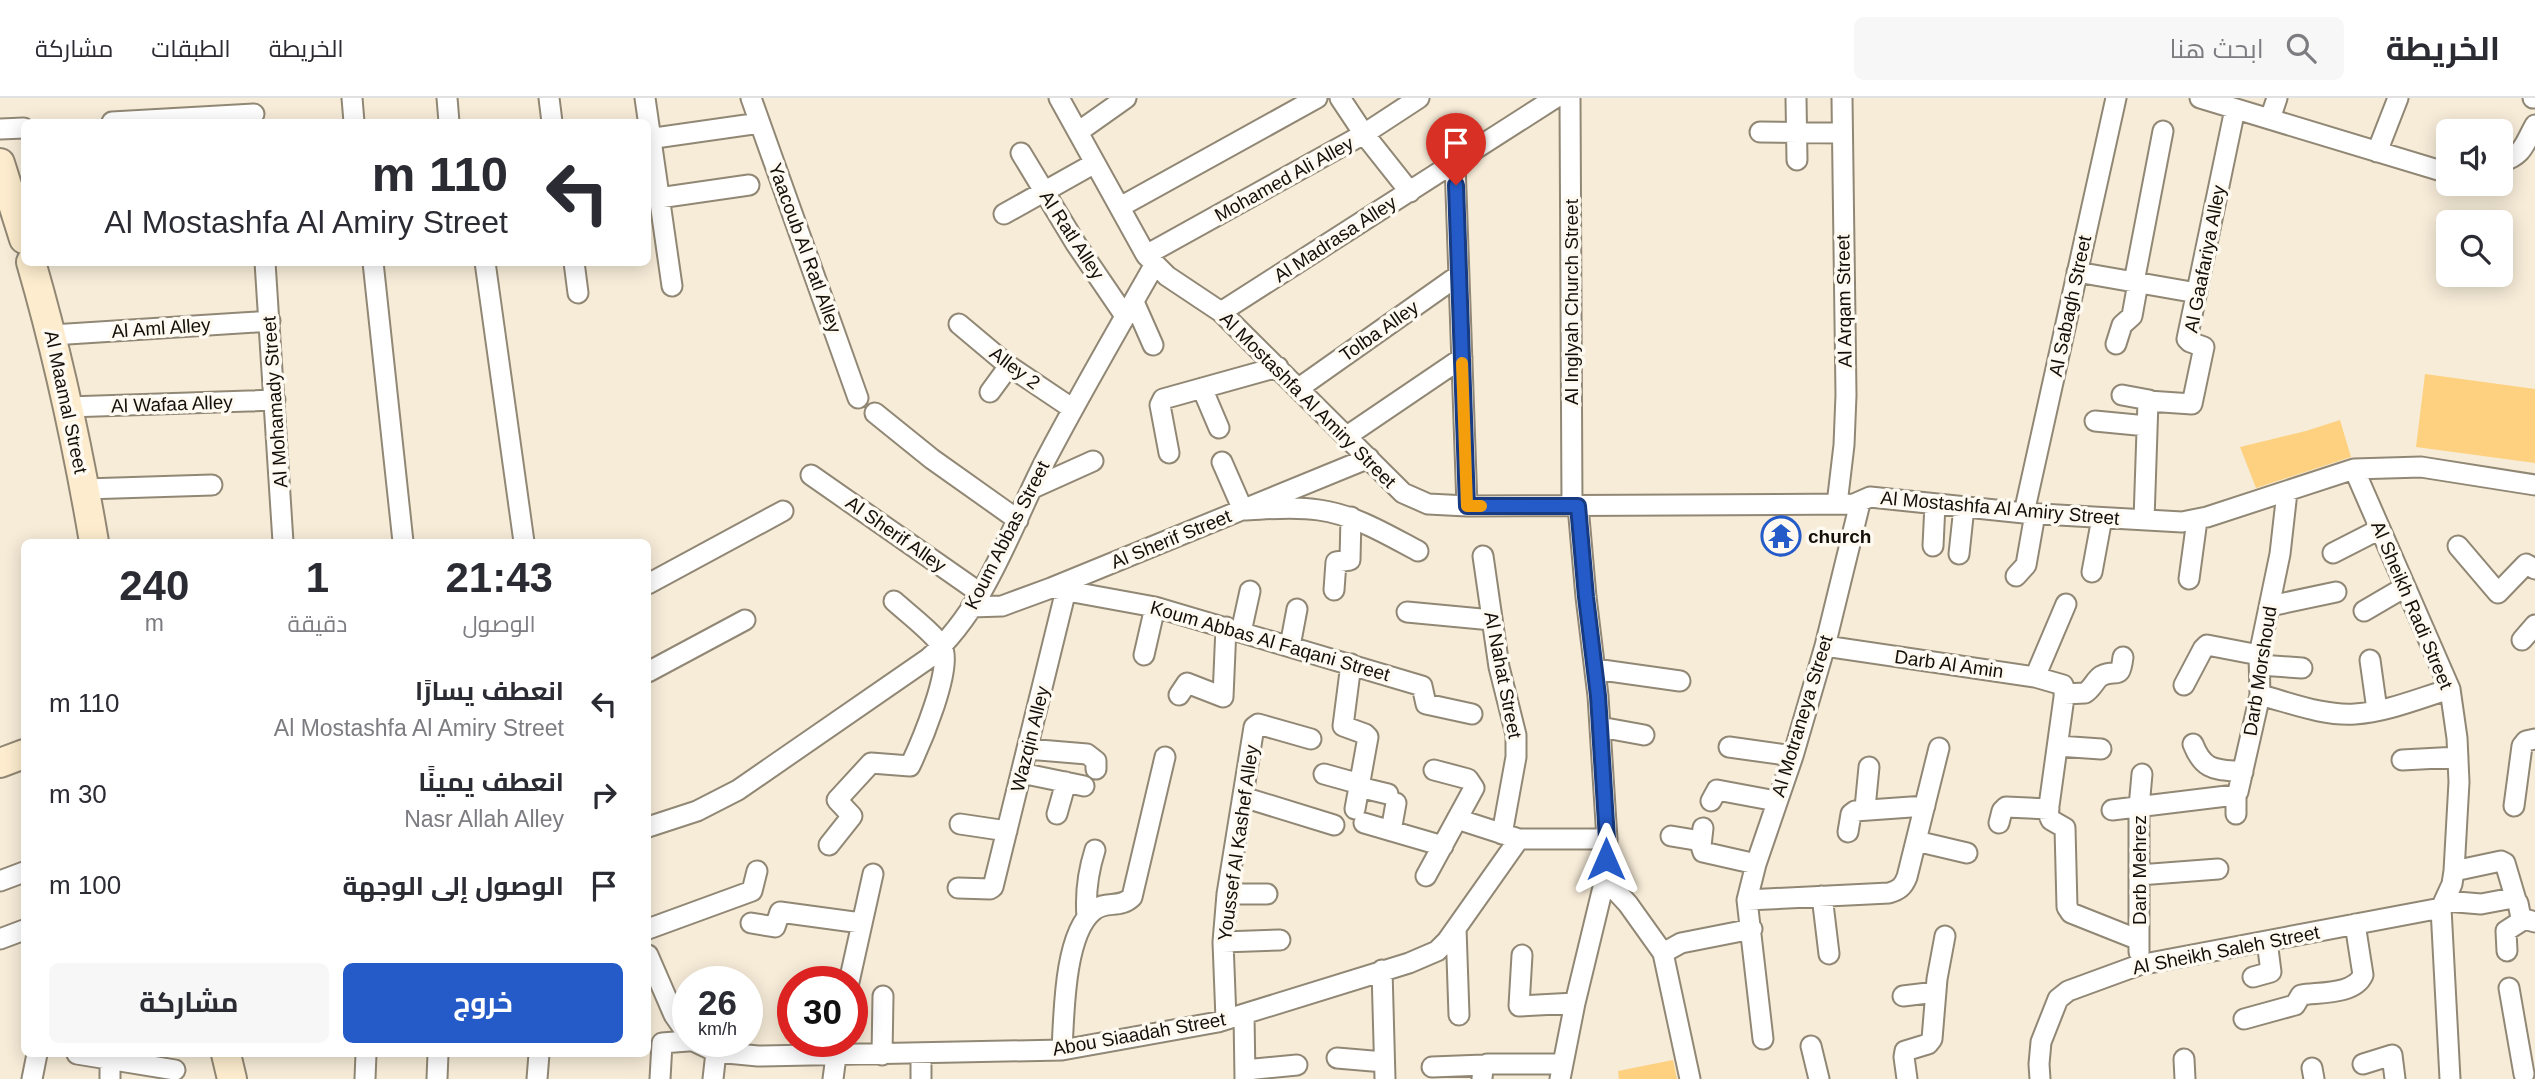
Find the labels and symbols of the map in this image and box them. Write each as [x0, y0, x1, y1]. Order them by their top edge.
pin [1426, 113, 1486, 185]
street label: Mohamed Ali Alley [1211, 132, 1357, 226]
street label: Yaacoub Al Ratl Alley [764, 160, 846, 336]
street label: Al Gaafariya Alley [2180, 183, 2230, 335]
street label: Al Ratl Alley [1036, 187, 1109, 284]
street label: Al Madrasa Alley [1270, 191, 1400, 286]
street label: Al Inglyah Church Street [1561, 198, 1582, 405]
street label: Al Sabagh Street [2045, 233, 2095, 378]
street label: Al Arqam Street [1832, 234, 1856, 368]
street label: Tolba Alley [1336, 296, 1423, 366]
street label: Al Mostashfa Al Amiry Street [1216, 308, 1401, 493]
street label: Al Aml Alley [111, 314, 212, 342]
street label: Al Mohamady Street [258, 315, 291, 489]
street label: Al Maamal Street [41, 329, 92, 476]
street label: Alley 2 [986, 342, 1044, 394]
street label: Al Wafaa Alley [111, 391, 234, 417]
street label: Koum Abbas Street [960, 457, 1054, 613]
street label: Al Mostashfa Al Amiry Street [1880, 487, 2121, 529]
street label: Al Sherif Alley [842, 492, 950, 577]
street label: Al Sherif Street [1108, 505, 1235, 573]
temple icon: church [1760, 515, 1802, 557]
street label: Al Sheikh Radi Street [2367, 518, 2457, 693]
place label: church [1808, 526, 1871, 547]
street label: Koum Abbas Al Faqani Street [1148, 597, 1393, 685]
street label: Darb Morshoud [2239, 605, 2281, 737]
street label: Al Nahat Street [1480, 610, 1526, 741]
street label: Al Motraneya Street [1767, 632, 1837, 799]
street label: Darb Al Amin [1893, 646, 2005, 682]
street label: Wazqin Alley [1007, 684, 1053, 794]
street label: Youssef Al Kashef Alley [1214, 743, 1262, 942]
street label: Darb Mehrez [2129, 815, 2150, 925]
position arrow [1569, 822, 1643, 896]
street label: Al Sheikh Saleh Street [2131, 921, 2322, 978]
speed limit sign: 30 [777, 966, 868, 1057]
street label: Abou Siaadah Street [1051, 1008, 1228, 1060]

